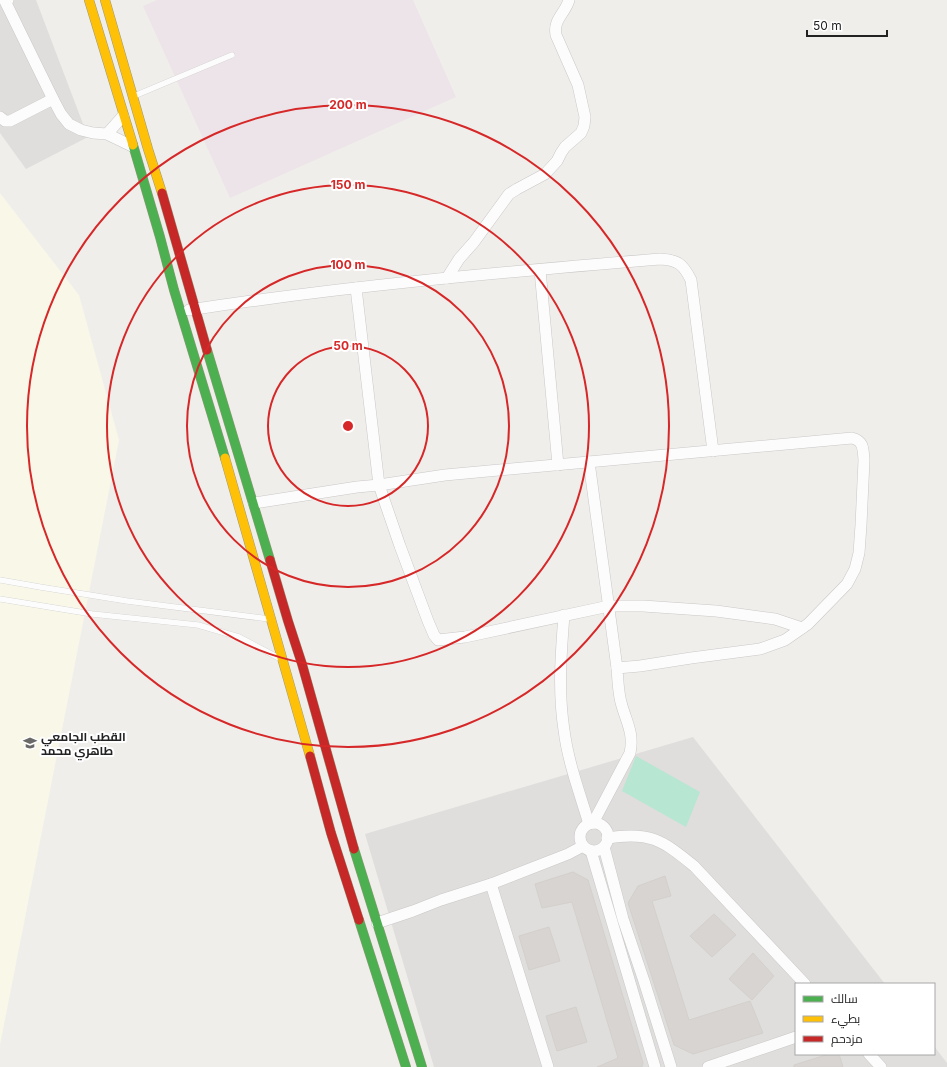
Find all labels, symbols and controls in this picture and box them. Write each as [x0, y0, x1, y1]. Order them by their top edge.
scale bar [807, 12, 887, 38]
text: 50 m [813, 18, 842, 33]
text: 200 m [329, 97, 367, 112]
text: 150 m [331, 177, 365, 192]
text: 100 m [330, 257, 366, 272]
text: 50 m [333, 338, 363, 353]
centre of rings [341, 419, 355, 433]
place label: القطب الجامعي طاهري محمد [41, 729, 126, 761]
school or university icon: القطب الجامعي طاهري محمد [22, 735, 38, 751]
legend [795, 983, 935, 1055]
text: سالك [831, 991, 858, 1006]
text: بطيء [831, 1011, 860, 1029]
text: مزدحم [831, 1031, 863, 1047]

